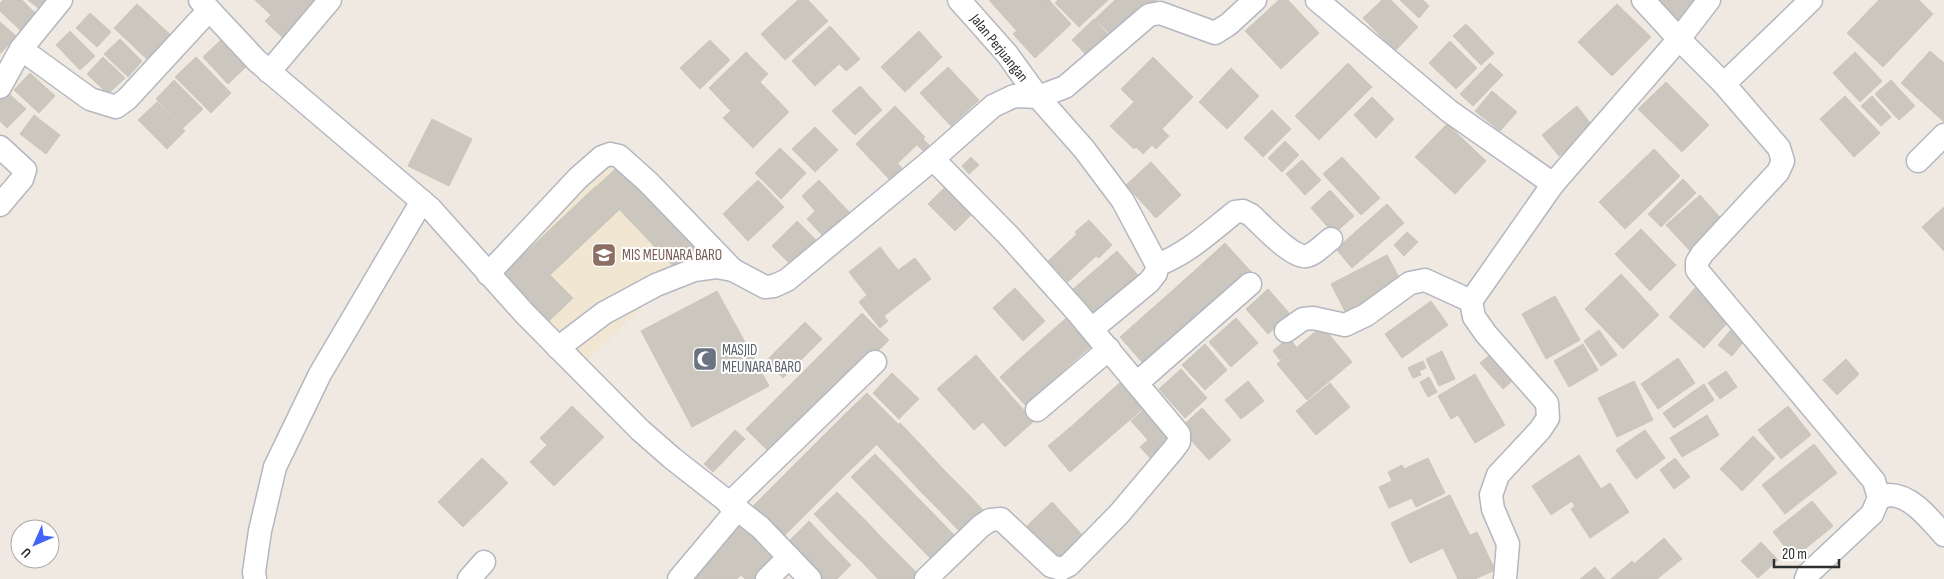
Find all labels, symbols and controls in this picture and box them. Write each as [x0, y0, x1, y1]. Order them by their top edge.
street label: Jalan Perjuangan [965, 9, 1032, 86]
school or university icon: MIS MEUNARA BARO [591, 242, 617, 268]
place label: MIS MEUNARA BARO [622, 246, 722, 265]
place label: MASJID MEUNARA BARO [722, 341, 802, 377]
mosque icon: MASJID MEUNARA BARO [692, 346, 718, 372]
north arrow [10, 519, 60, 569]
scale bar [1774, 536, 1839, 568]
text: U [18, 544, 35, 561]
text: 20 m [1782, 545, 1807, 564]

